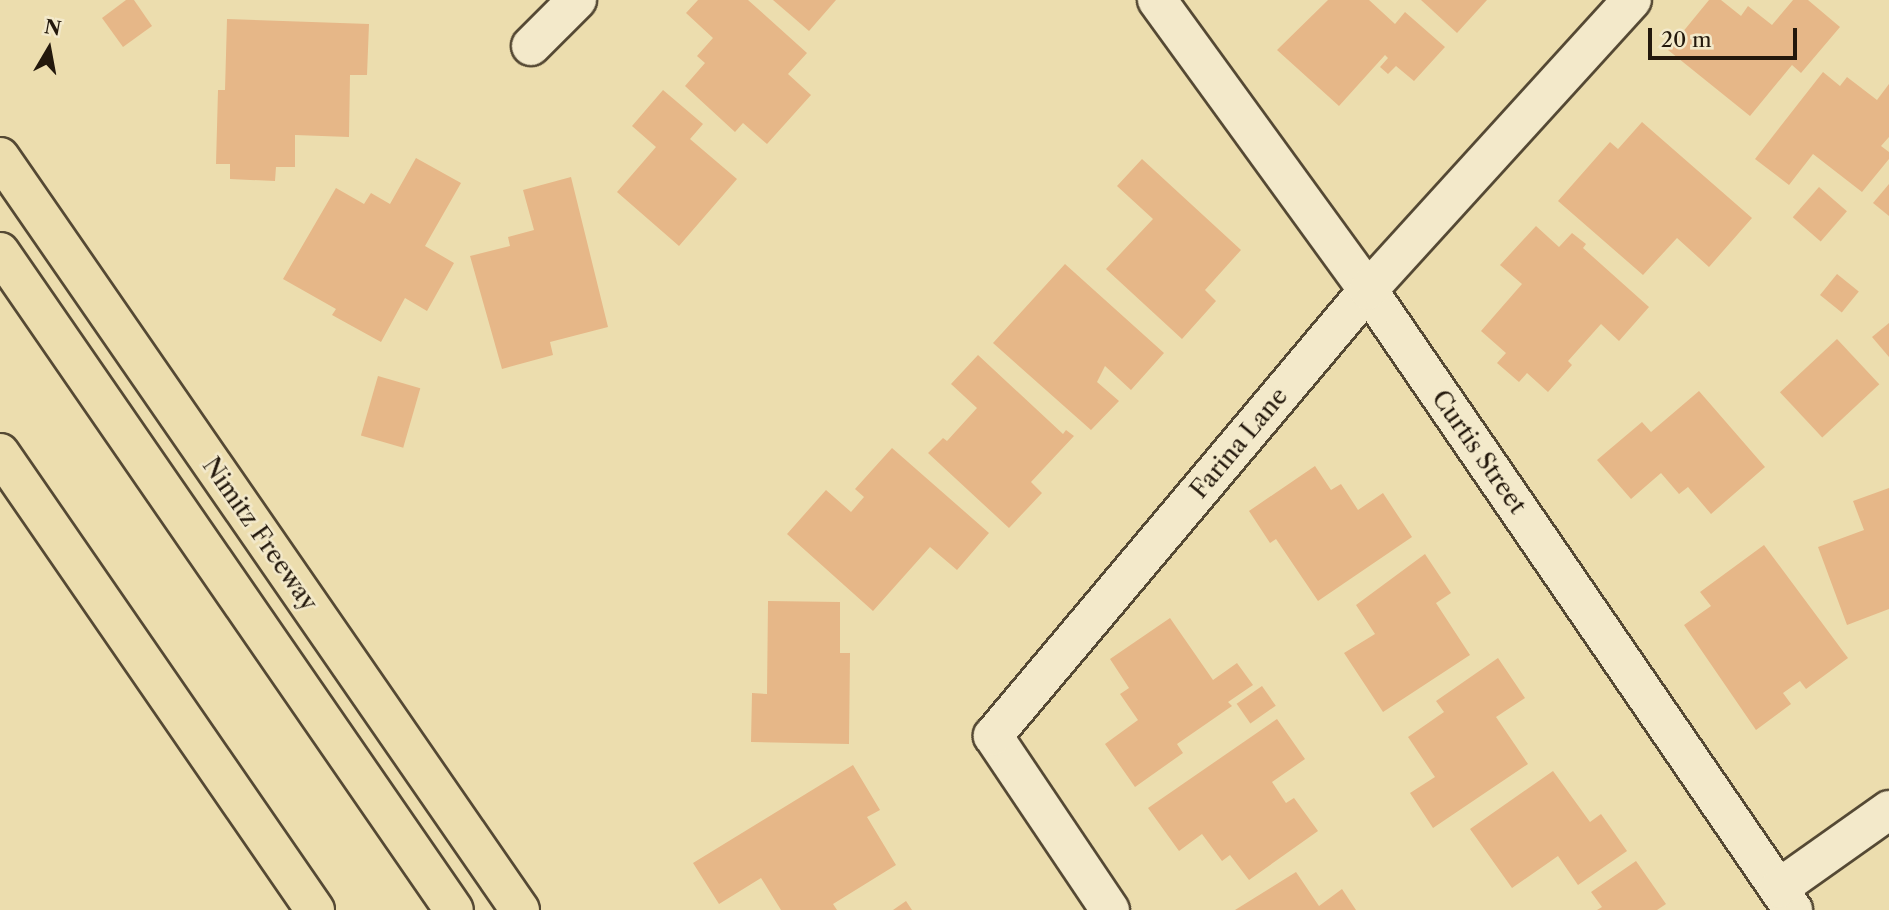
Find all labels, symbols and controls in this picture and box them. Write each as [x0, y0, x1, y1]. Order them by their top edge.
north arrow [14, 14, 84, 84]
scale bar [1651, 14, 1800, 58]
text: N [43, 15, 63, 41]
text: 20 m [1661, 27, 1712, 52]
street label: Farina Lane [1184, 382, 1294, 504]
street label: Curtis Street [1426, 385, 1532, 519]
street label: Nimitz Freeway [197, 452, 323, 616]

